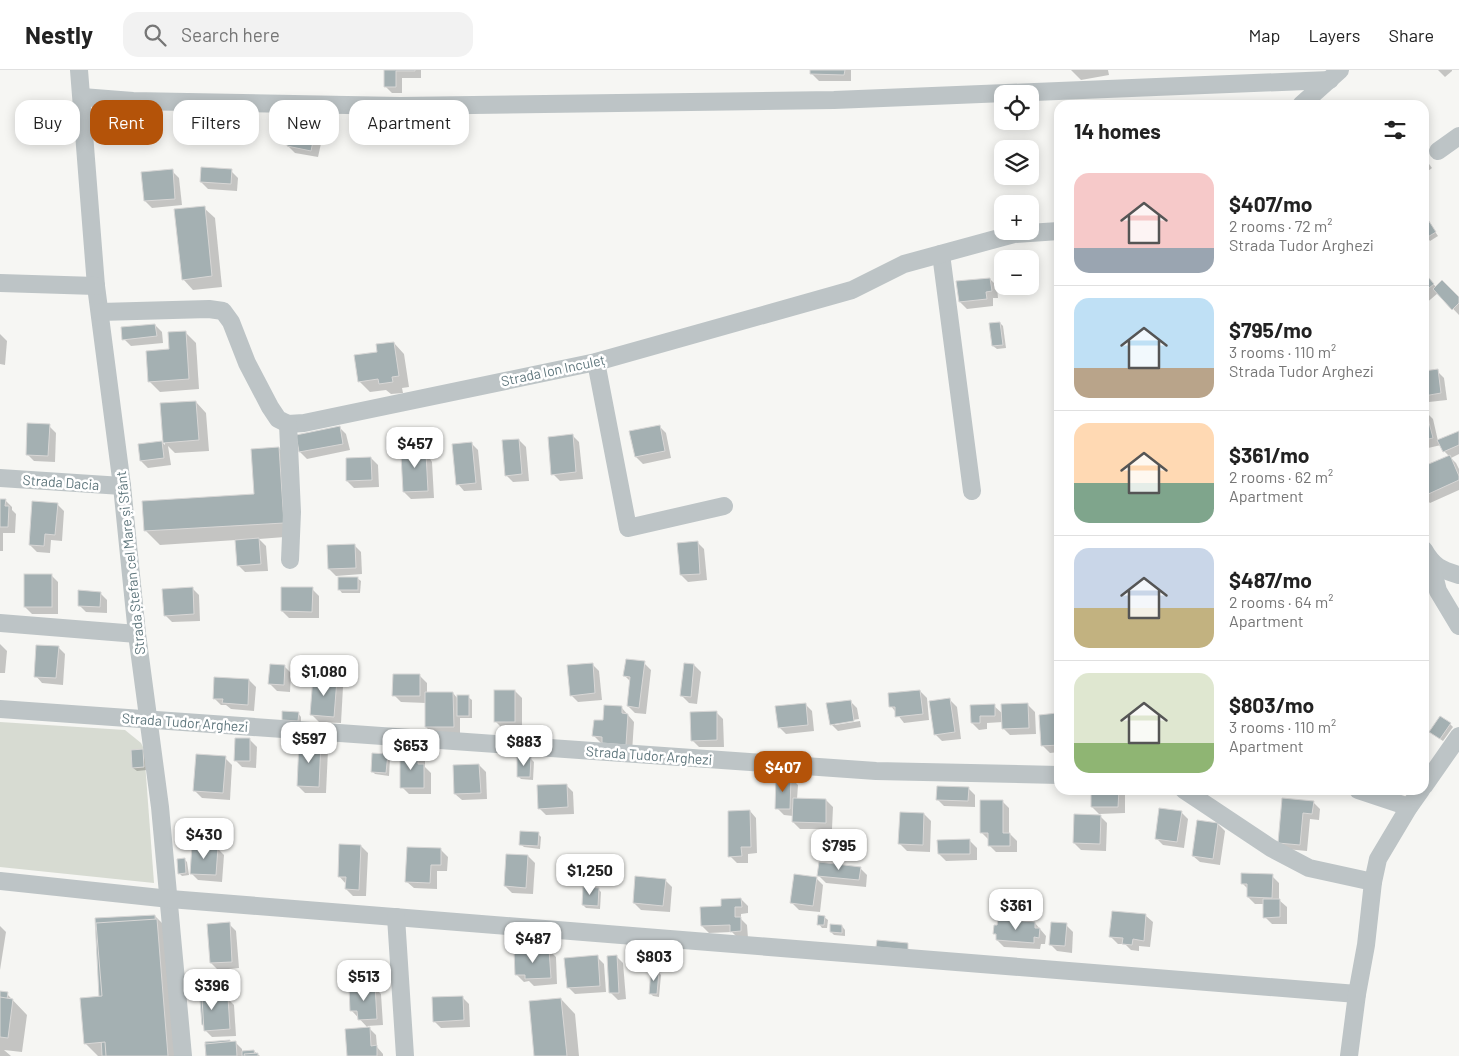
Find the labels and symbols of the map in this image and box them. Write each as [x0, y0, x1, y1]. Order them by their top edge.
street label: Strada Ion Inculeț [499, 351, 607, 389]
pin: $457 [385, 426, 445, 469]
street label: Strada Ștefan cel Mare și Sfânt [112, 470, 148, 656]
street label: Strada Dacia [22, 471, 100, 493]
pin: $1,080 [283, 654, 365, 697]
street label: Strada Tudor Arghezi [121, 709, 249, 735]
pin: $597 [279, 722, 339, 764]
pin: $883 [494, 724, 554, 767]
pin: $653 [381, 728, 441, 771]
street label: Strada Tudor Arghezi [585, 742, 713, 768]
pin: $407 [753, 750, 813, 793]
pin: $430 [174, 818, 234, 860]
pin: $795 [809, 828, 869, 871]
pin: $1,250 [549, 854, 631, 896]
pin: $361 [986, 888, 1046, 931]
pin: $487 [503, 922, 563, 964]
pin: $803 [624, 940, 684, 982]
pin: $513 [334, 960, 394, 1002]
pin: $396 [182, 968, 242, 1011]

